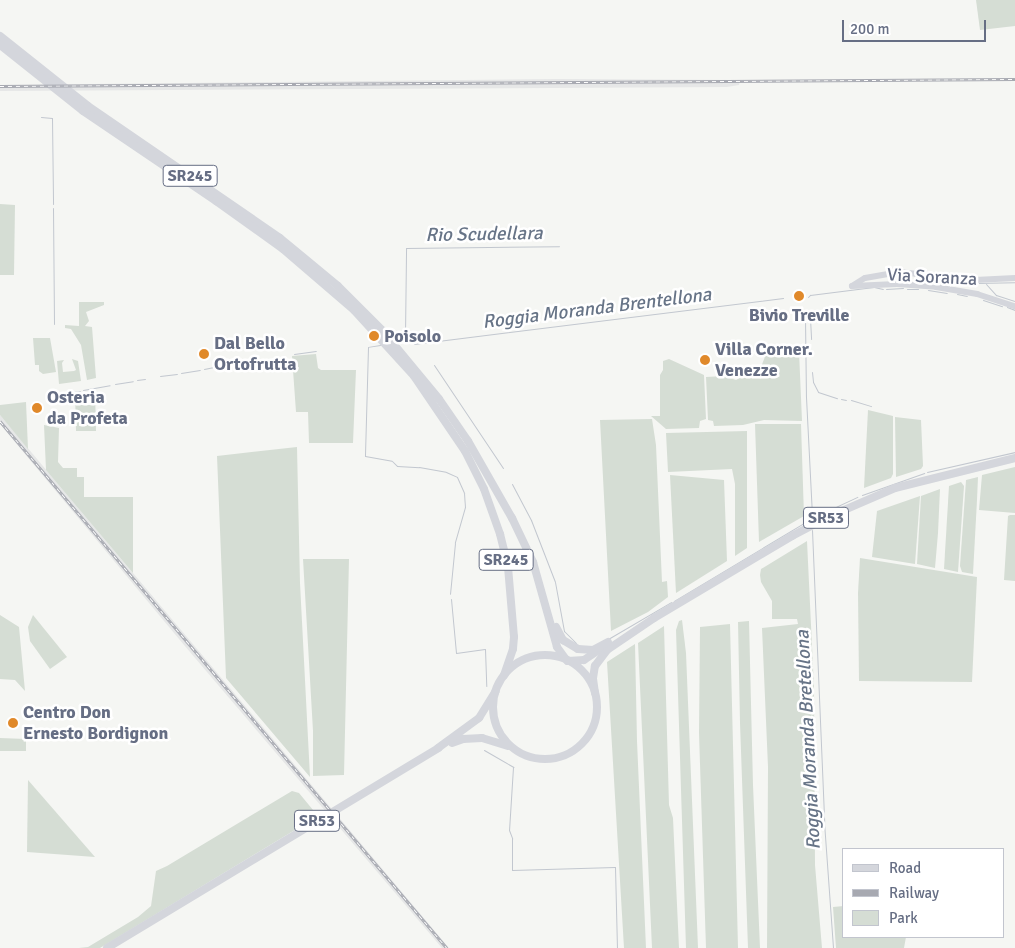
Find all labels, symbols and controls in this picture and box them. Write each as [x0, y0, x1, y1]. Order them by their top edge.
scale bar [845, 10, 989, 42]
text: 200 m [850, 20, 890, 38]
road number: SR245 [162, 162, 218, 190]
water label: Rio Scudellara [425, 223, 543, 247]
street label: Via Soranza [886, 264, 978, 290]
water label: Roggia Moranda Brentellona [481, 284, 713, 334]
marker: Bivio Treville [793, 290, 805, 302]
place label: Bivio Treville [749, 304, 849, 326]
place label: Poisolo [384, 325, 441, 347]
marker: Poisolo [368, 330, 380, 342]
place label: Dal Bello Ortofrutta [214, 333, 296, 376]
place label: Villa Corner. Venezze [715, 339, 813, 382]
marker: Dal Bello Ortofrutta [198, 348, 210, 360]
marker: Villa Corner. Venezze [699, 354, 711, 366]
place label: Osteria da Profeta [47, 387, 128, 429]
marker: Osteria da Profeta [31, 402, 43, 414]
road number: SR53 [802, 504, 850, 532]
road number: SR245 [478, 546, 534, 574]
water label: Roggia Moranda Bretellona [792, 630, 826, 850]
place label: Centro Don Ernesto Bordignon [23, 702, 168, 744]
marker: Centro Don Ernesto Bordignon [7, 717, 19, 729]
road number: SR53 [293, 808, 341, 834]
legend [842, 848, 1005, 938]
text: Road [889, 859, 921, 877]
text: Railway [889, 884, 939, 902]
text: Park [889, 909, 918, 927]

